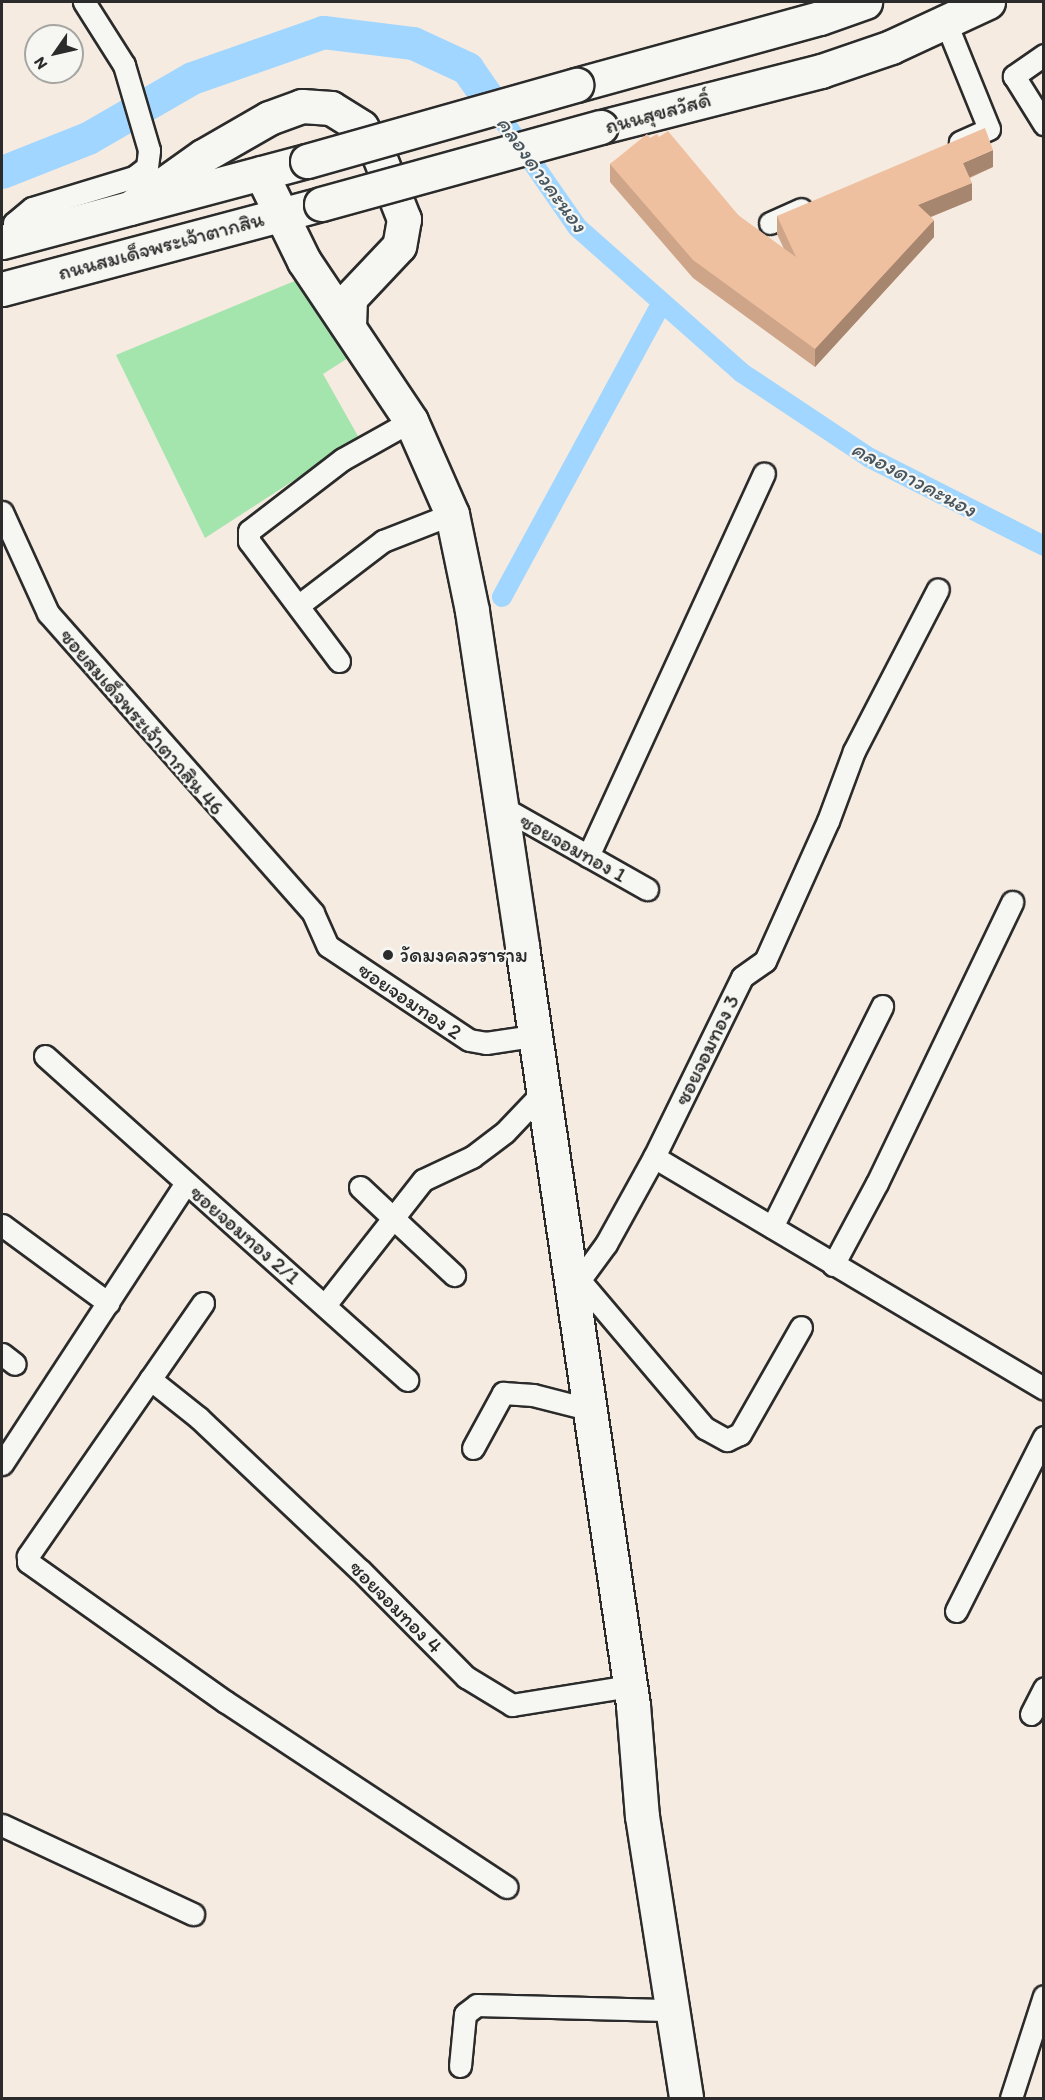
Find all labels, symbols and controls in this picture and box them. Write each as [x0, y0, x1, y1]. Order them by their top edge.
north arrow [24, 24, 84, 84]
text: N [29, 53, 51, 73]
street label: ถนนสุขสวัสดิ์ [602, 87, 714, 139]
water label: คลองดาวคะนอง [491, 111, 593, 237]
street label: ถนนสมเด็จพระเจ้าตากสิน [55, 206, 267, 286]
water label: คลองดาวคะนอง [847, 435, 981, 523]
street label: ซอยสมเด็จพระเจ้าตากสิน 46 [54, 624, 230, 820]
street label: ซอยจอมทอง 1 [515, 808, 631, 888]
place label: วัดมงคลวราราม [400, 942, 528, 968]
marker: วัดมงคลวราราม [381, 948, 395, 962]
street label: ซอยจอมทอง 2 [353, 957, 467, 1045]
street label: ซอยจอมทอง 3 [669, 991, 745, 1109]
street label: ซอยจอมทอง 2/1 [185, 1180, 305, 1290]
street label: ซอยจอมทอง 4 [344, 1555, 448, 1659]

